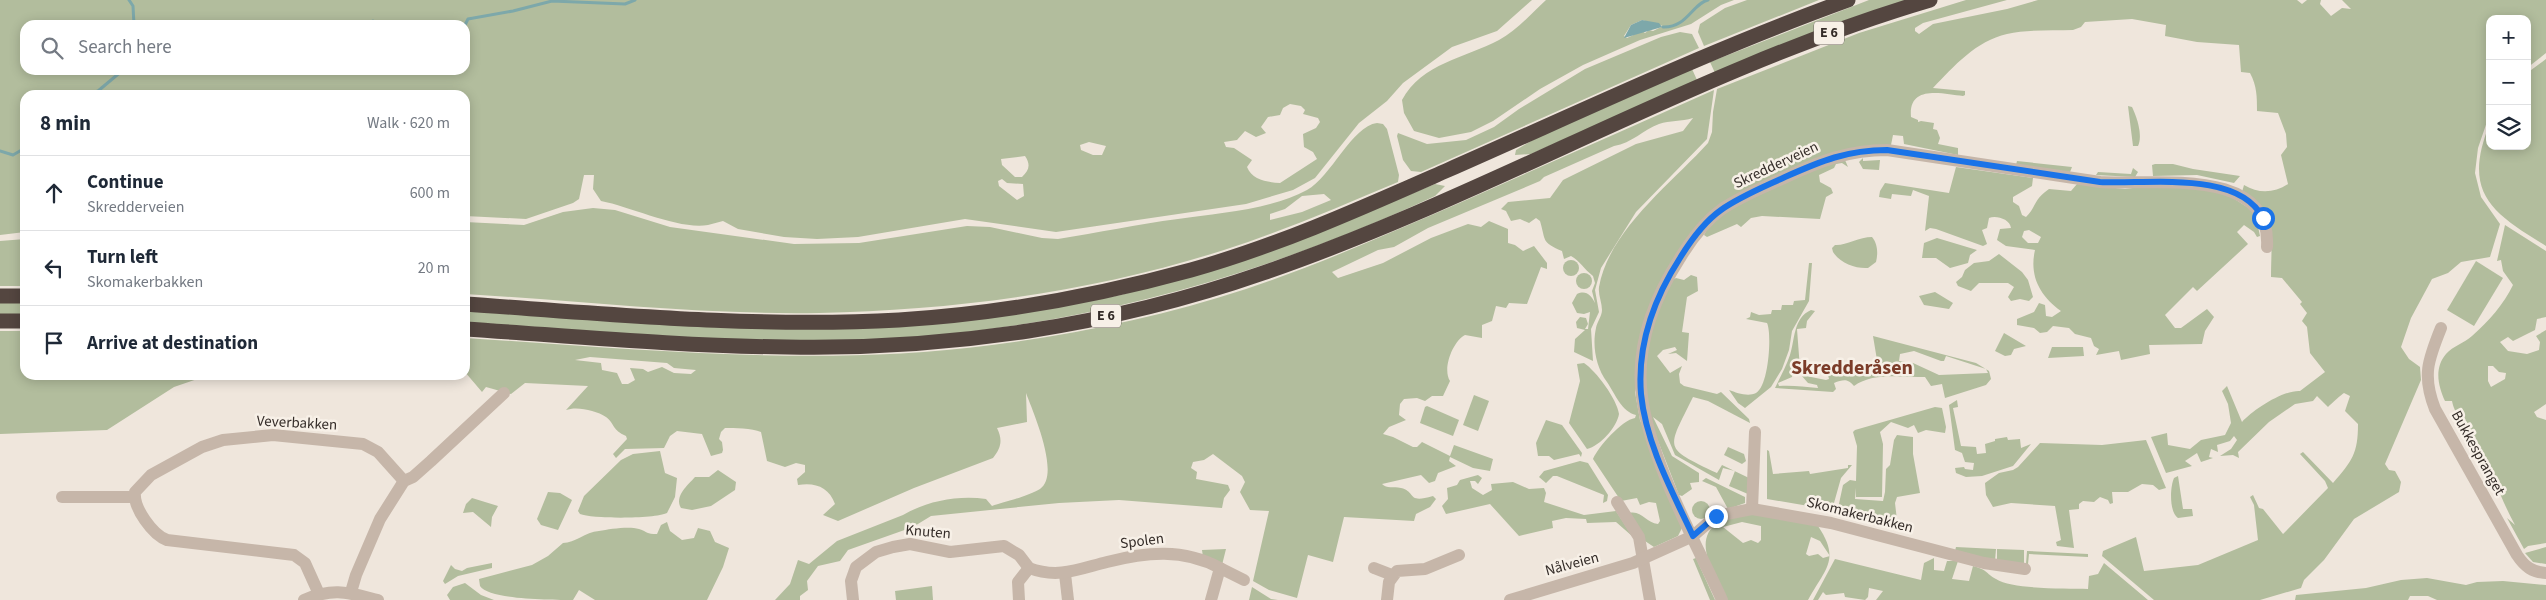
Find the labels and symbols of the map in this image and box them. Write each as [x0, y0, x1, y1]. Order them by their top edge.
road number: E 6 [1814, 22, 1844, 44]
street label: Skredderveien [1730, 136, 1822, 194]
route start [2252, 207, 2275, 230]
road number: E 6 [1091, 304, 1121, 328]
district label: Skredderåsen [1791, 354, 1913, 382]
street label: Bukkespranget [2446, 407, 2510, 499]
street label: Veverbakken [256, 410, 338, 436]
street label: Skomakerbakken [1805, 492, 1915, 538]
route end [1705, 505, 1728, 528]
street label: Knuten [904, 520, 952, 544]
street label: Spolen [1119, 528, 1165, 554]
street label: Nålveien [1543, 547, 1601, 581]

